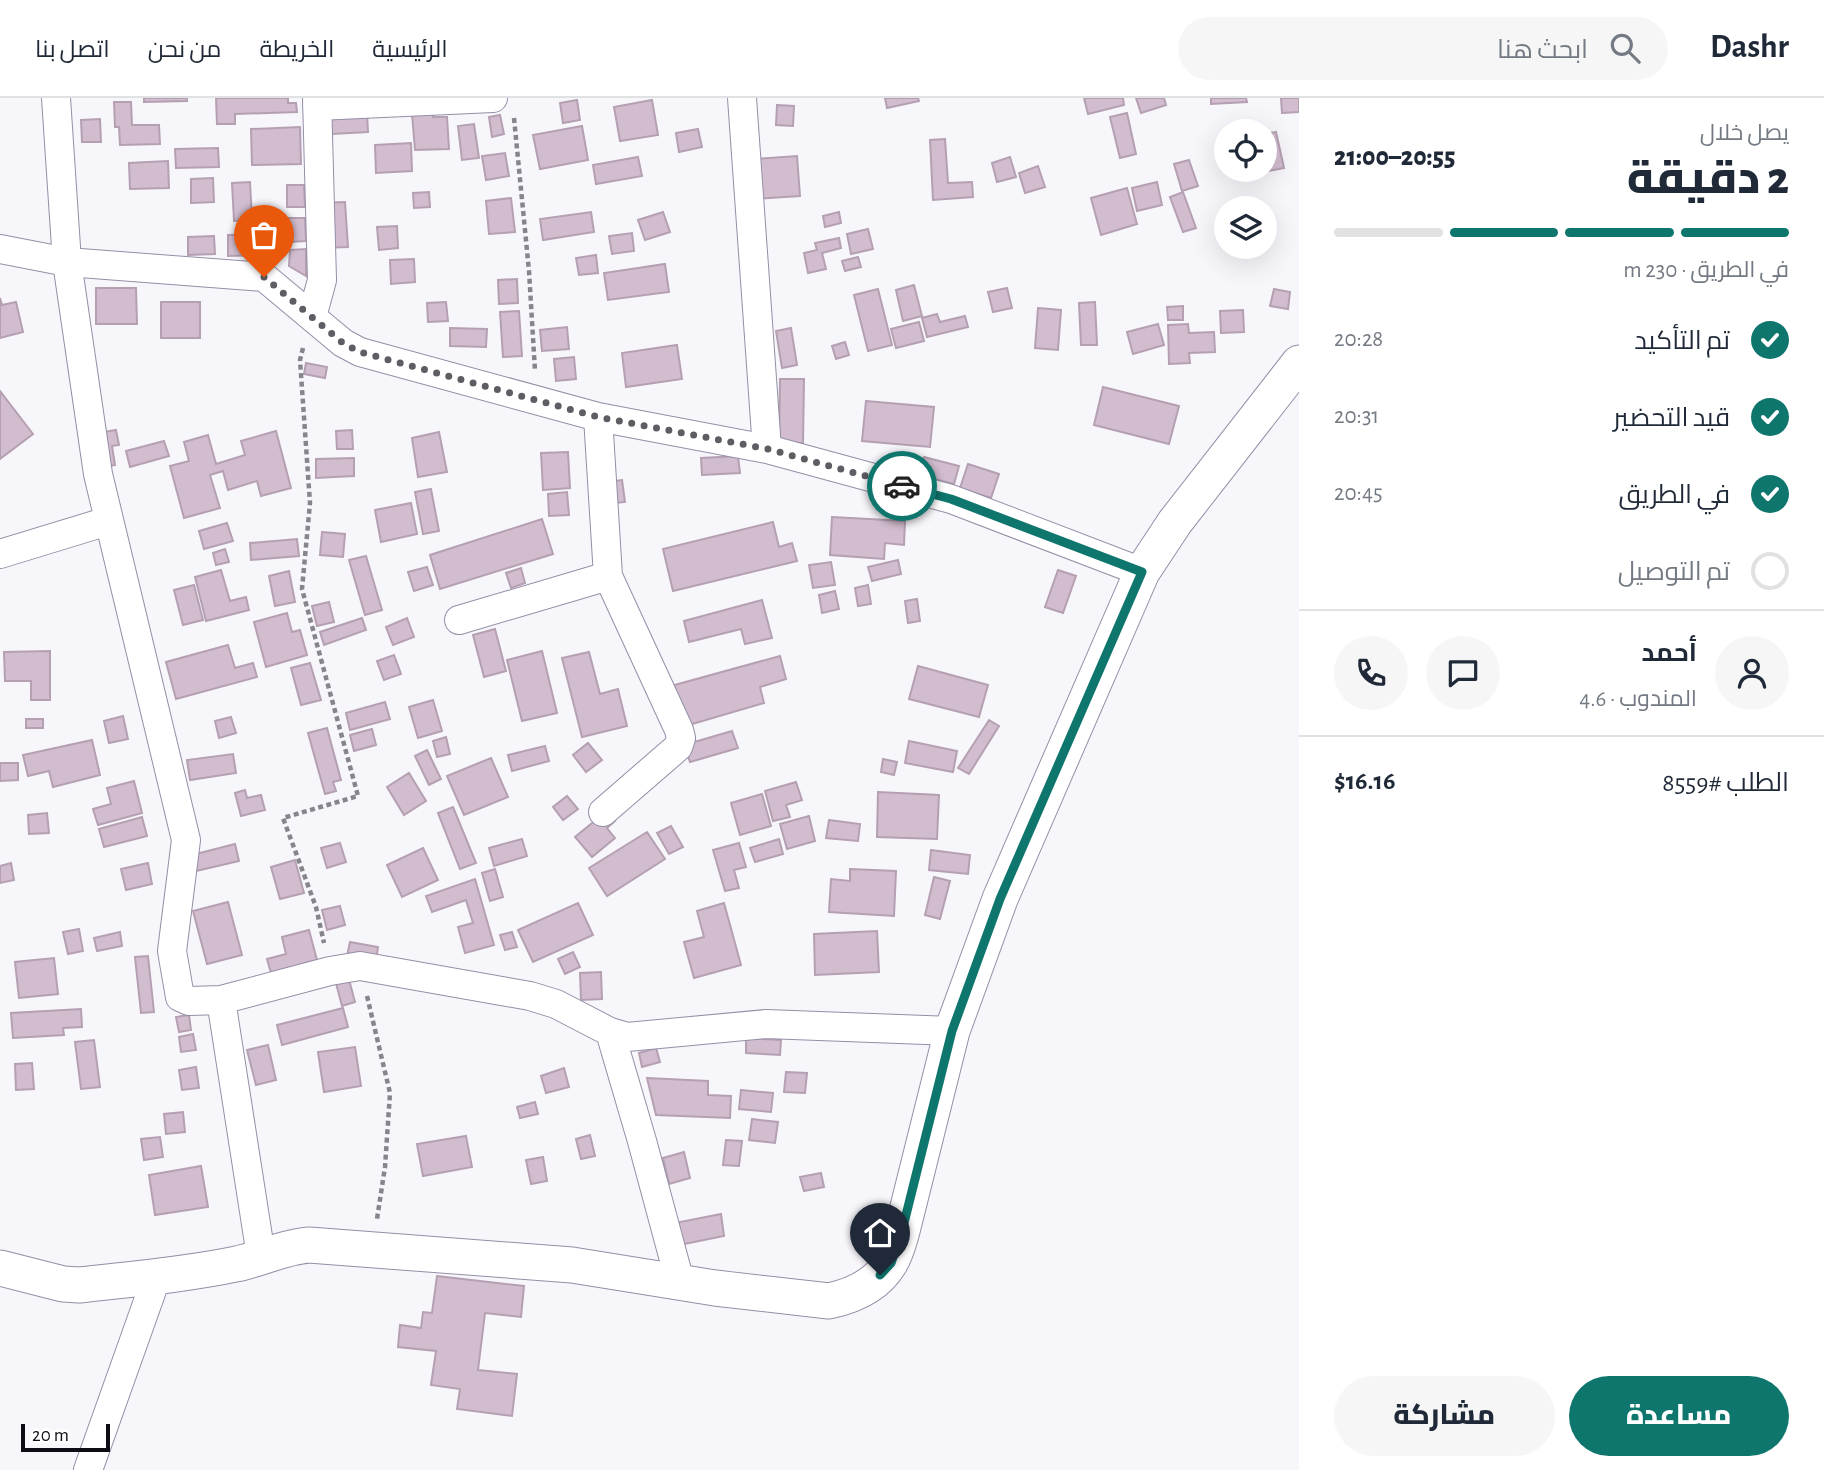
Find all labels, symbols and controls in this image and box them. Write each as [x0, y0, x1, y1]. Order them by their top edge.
search box [1178, 17, 1668, 80]
icon: search [1606, 29, 1644, 67]
text: Dashr [1710, 31, 1789, 64]
text: ابحث هنا [1497, 37, 1588, 63]
text: اتصل بنا [35, 38, 110, 62]
text: من نحن [148, 38, 221, 62]
text: الخريطة [259, 38, 334, 62]
text: الرئيسية [372, 38, 448, 62]
map controls [1214, 119, 1277, 259]
button: locate [1214, 119, 1277, 182]
text: يصل خلال [1700, 122, 1789, 145]
text: 20:55–21:00 [1334, 144, 1455, 170]
text: 2 دقيقة [1627, 156, 1789, 202]
button: layers [1214, 196, 1277, 259]
pin [234, 205, 294, 277]
icon: bag [245, 216, 283, 254]
text: في الطريق · 230 m [1623, 259, 1789, 282]
icon: check [1751, 321, 1789, 359]
text: 20:28 [1334, 328, 1383, 351]
text: تم التأكيد [1634, 328, 1730, 354]
icon: check [1751, 398, 1789, 436]
text: 20:31 [1334, 405, 1379, 428]
text: قيد التحضير [1613, 405, 1730, 431]
courier [867, 451, 937, 521]
icon: car [883, 467, 921, 505]
icon: check [1751, 475, 1789, 513]
text: 20:45 [1334, 482, 1383, 505]
text: في الطريق [1618, 482, 1730, 508]
text: تم التوصيل [1618, 559, 1730, 585]
button: phone [1334, 636, 1408, 710]
button: chat [1426, 636, 1500, 710]
button: person [1715, 636, 1789, 710]
text: أحمد [1641, 640, 1697, 666]
text: المندوب · 4.6 [1579, 688, 1697, 711]
text: $16.16 [1334, 768, 1396, 794]
text: الطلب #8559 [1662, 770, 1789, 796]
pin [850, 1203, 910, 1275]
icon: home [861, 1214, 899, 1252]
button: مشاركة [1334, 1376, 1555, 1456]
button: مساعدة [1569, 1376, 1789, 1456]
scale bar [21, 1421, 110, 1453]
text: 20 m [32, 1426, 69, 1445]

